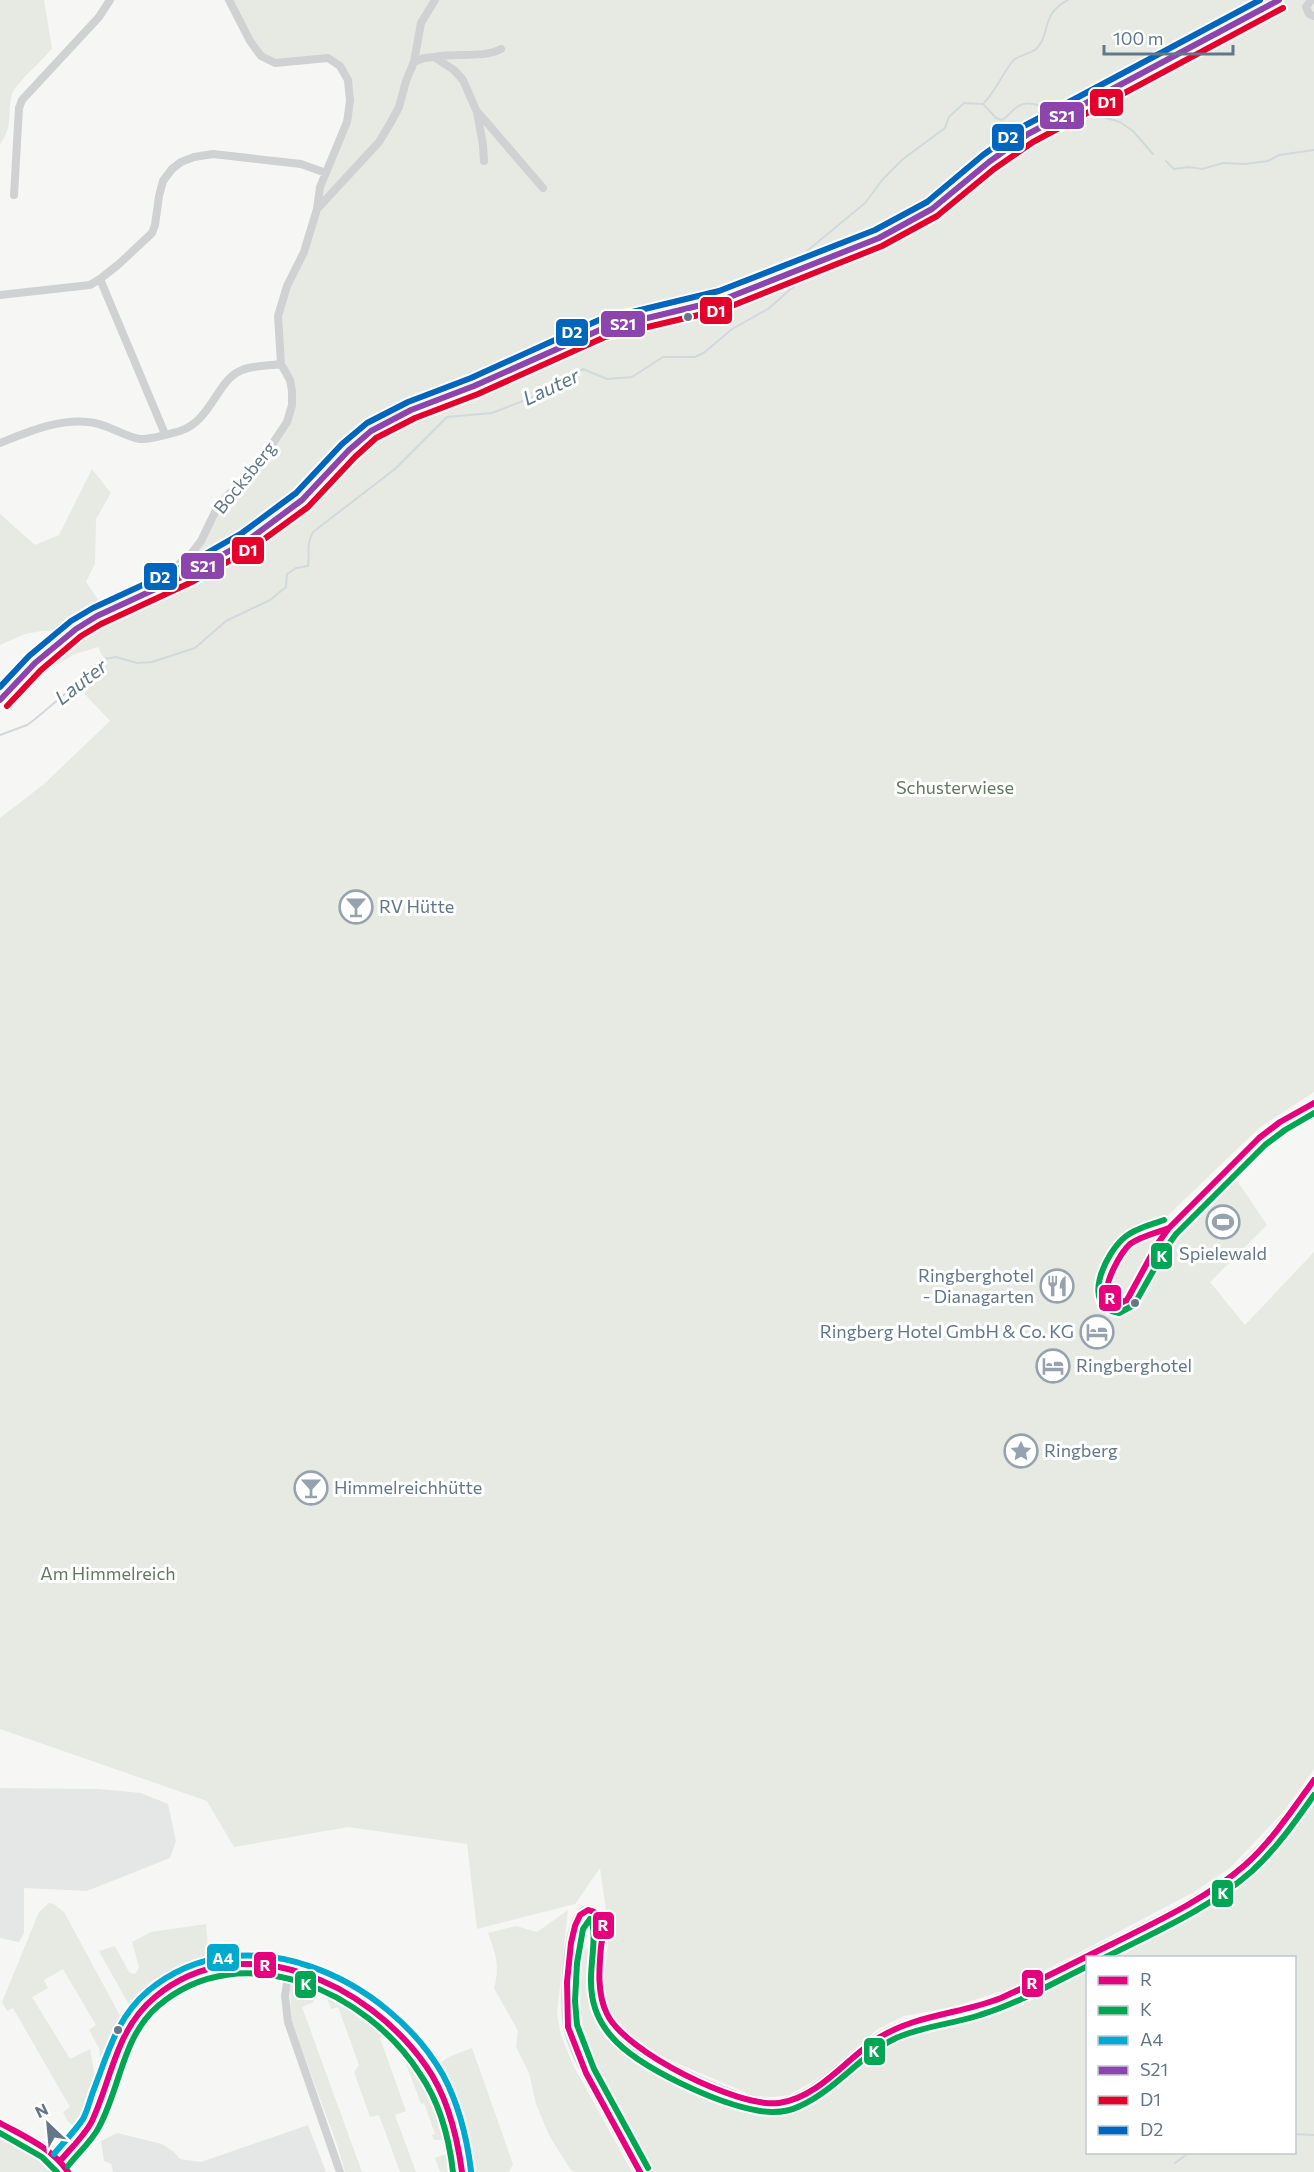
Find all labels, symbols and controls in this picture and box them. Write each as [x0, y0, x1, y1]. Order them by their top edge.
scale bar [1104, 18, 1233, 56]
text: 100 m [1113, 27, 1163, 49]
line badge: D1 [1089, 88, 1124, 117]
text: D1 [1098, 92, 1116, 111]
line badge: S21 [1039, 101, 1085, 130]
text: S21 [1049, 106, 1075, 125]
line badge: D2 [991, 123, 1025, 152]
text: D2 [998, 127, 1018, 146]
line badge: D1 [699, 296, 733, 325]
text: D1 [707, 301, 725, 320]
line badge: S21 [600, 310, 646, 338]
unlabelled marker [682, 311, 694, 323]
text: S21 [610, 314, 636, 333]
line badge: D2 [555, 318, 589, 347]
text: D2 [562, 322, 582, 341]
water label: Lauter [518, 362, 584, 410]
street label: Bocksberg [209, 437, 280, 518]
line badge: D1 [231, 536, 265, 565]
text: D1 [239, 540, 257, 559]
line badge: S21 [180, 552, 225, 580]
text: S21 [190, 556, 216, 575]
line badge: D2 [143, 562, 178, 591]
text: D2 [150, 567, 170, 586]
water label: Lauter [49, 653, 112, 709]
park label: Schusterwiese [896, 776, 1014, 798]
bar icon: RV Hütte [338, 889, 374, 925]
place label: RV Hütte [379, 895, 454, 917]
sports icon: Spielewald [1205, 1204, 1241, 1240]
line badge: K [1150, 1242, 1173, 1270]
place label: Spielewald [1179, 1242, 1267, 1264]
text: K [1156, 1246, 1168, 1265]
place label: Ringberghotel - Dianagarten [918, 1264, 1034, 1307]
restaurant icon: Ringberghotel - Dianagarten [1039, 1268, 1075, 1304]
line badge: R [1098, 1284, 1122, 1312]
text: R [1104, 1288, 1116, 1307]
unlabelled marker [1129, 1297, 1141, 1309]
hotel icon: Ringberg Hotel GmbH & Co. KG [1079, 1314, 1115, 1350]
place label: Ringberg Hotel GmbH & Co. KG [820, 1320, 1074, 1342]
hotel icon: Ringberghotel [1035, 1348, 1071, 1384]
place label: Ringberghotel [1076, 1354, 1192, 1376]
place icon: Ringberg [1003, 1433, 1039, 1469]
place label: Ringberg [1044, 1439, 1118, 1461]
bar icon: Himmelreichhütte [293, 1470, 329, 1506]
place label: Himmelreichhütte [334, 1476, 482, 1498]
park label: Am Himmelreich [40, 1562, 176, 1584]
line badge: K [1211, 1879, 1234, 1908]
text: K [1217, 1883, 1229, 1902]
line badge: R [592, 1911, 615, 1940]
text: R [597, 1915, 609, 1934]
line badge: A4 [206, 1943, 240, 1972]
text: A4 [212, 1948, 234, 1967]
line badge: R [253, 1951, 277, 1979]
text: R [259, 1955, 271, 1974]
legend [1086, 1956, 1296, 2154]
text: R [1140, 1968, 1152, 1990]
line badge: R [1021, 1969, 1044, 1998]
line badge: K [294, 1970, 317, 1999]
text: R [1026, 1973, 1038, 1992]
text: K [300, 1974, 312, 1993]
text: K [1140, 1998, 1152, 2020]
unlabelled marker [112, 2024, 124, 2036]
text: A4 [1140, 2028, 1163, 2050]
line badge: K [863, 2037, 886, 2066]
text: K [868, 2041, 880, 2060]
text: S21 [1140, 2058, 1168, 2080]
text: D1 [1140, 2088, 1161, 2110]
north arrow [18, 2094, 78, 2154]
text: N [32, 2099, 51, 2121]
text: D2 [1140, 2118, 1163, 2140]

